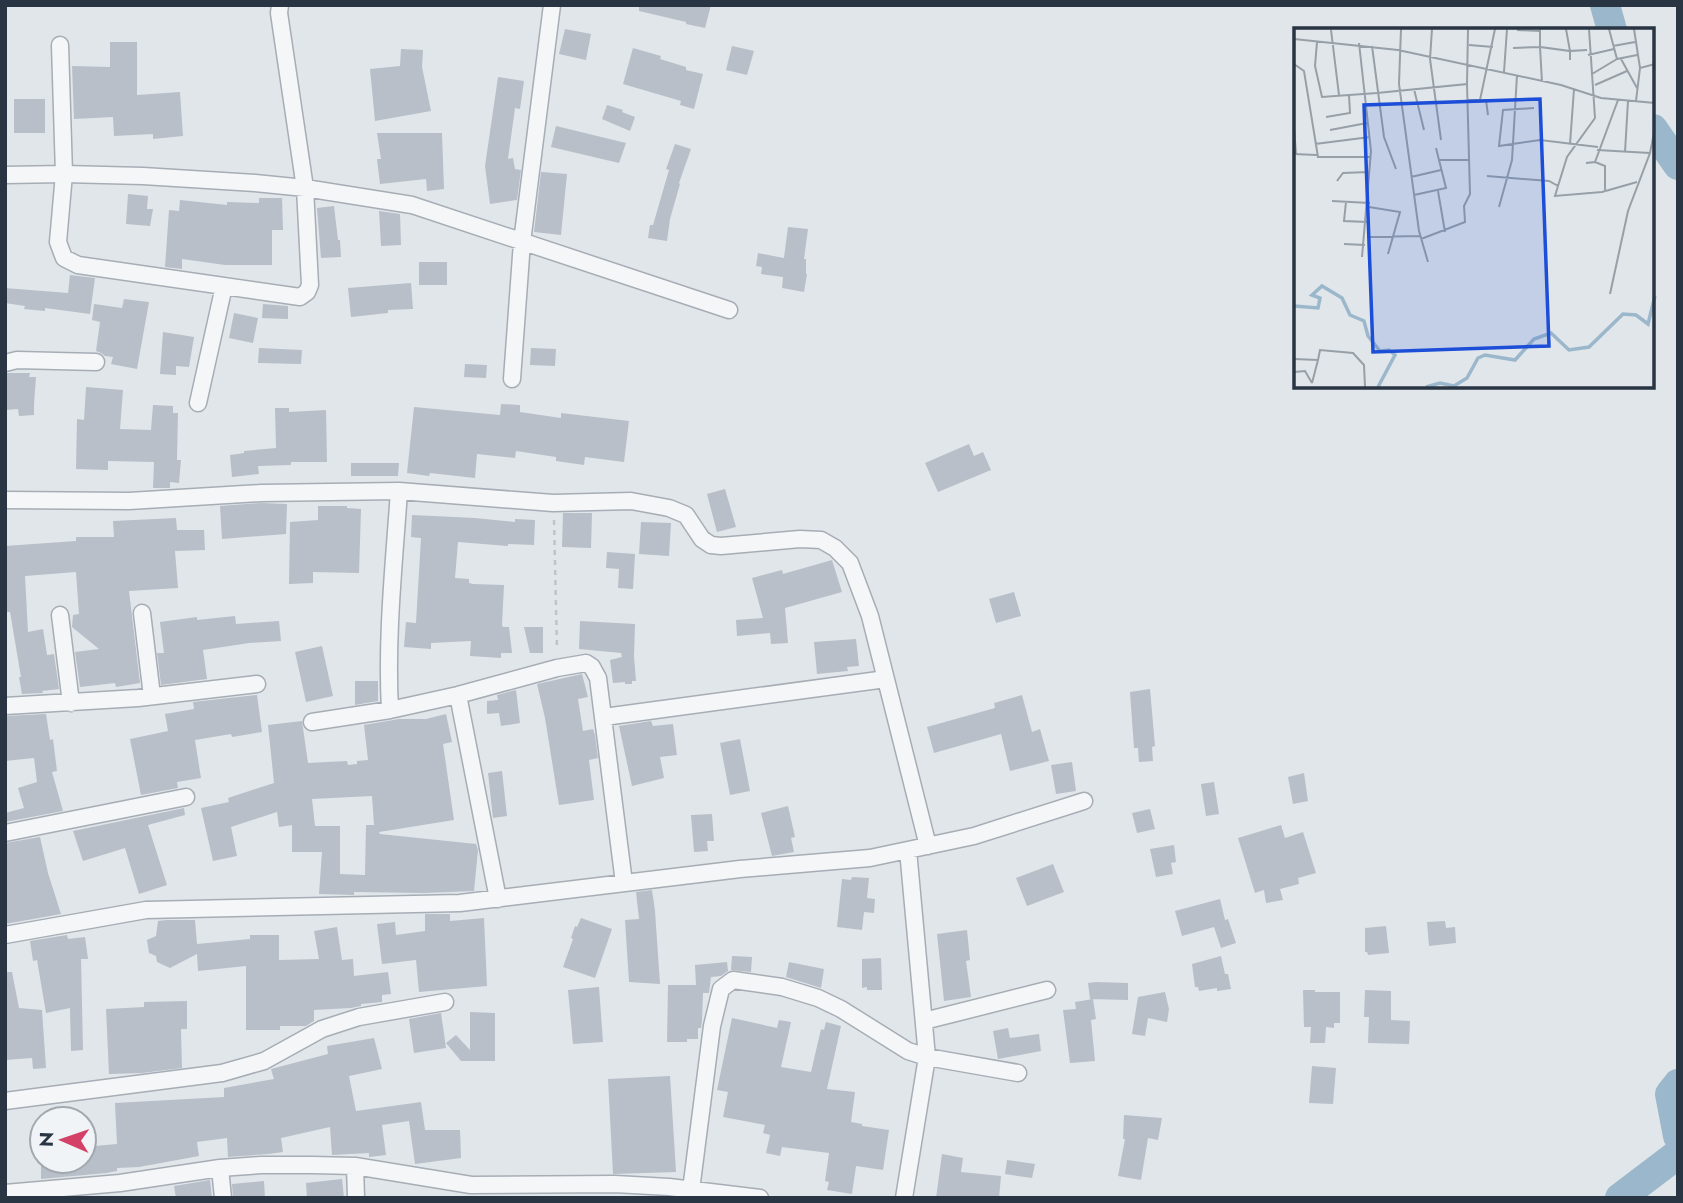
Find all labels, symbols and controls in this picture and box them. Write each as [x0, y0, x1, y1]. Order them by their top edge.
inset map [1294, 28, 1655, 388]
north arrow [28, 1105, 98, 1175]
text: N [33, 1131, 60, 1147]

